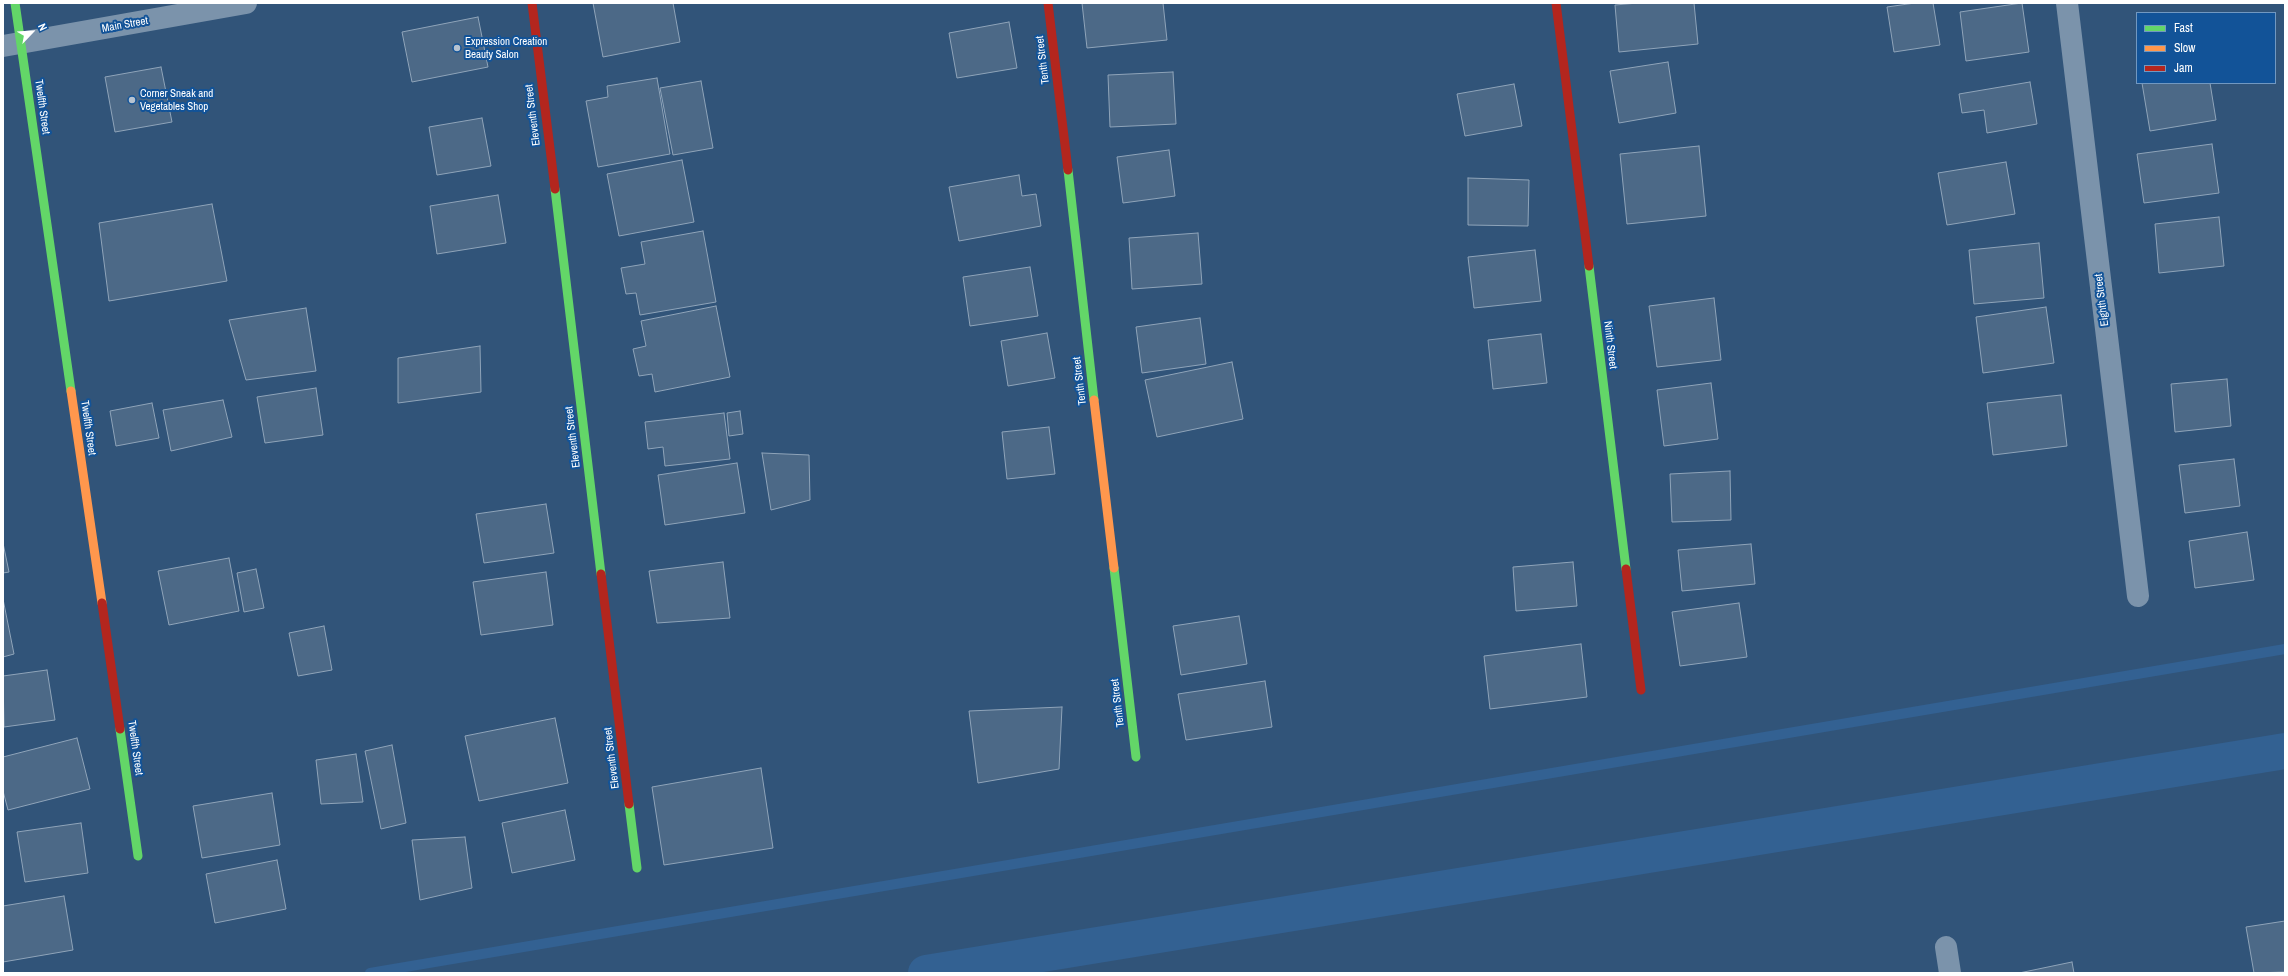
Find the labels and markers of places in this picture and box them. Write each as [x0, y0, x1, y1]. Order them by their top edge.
place label: Expression Creation Beauty Salon [465, 35, 547, 61]
marker: Expression Creation Beauty Salon [452, 43, 462, 53]
place label: Corner Sneak and Vegetables Shop [140, 87, 213, 113]
marker: Corner Sneak and Vegetables Shop [127, 95, 137, 105]

